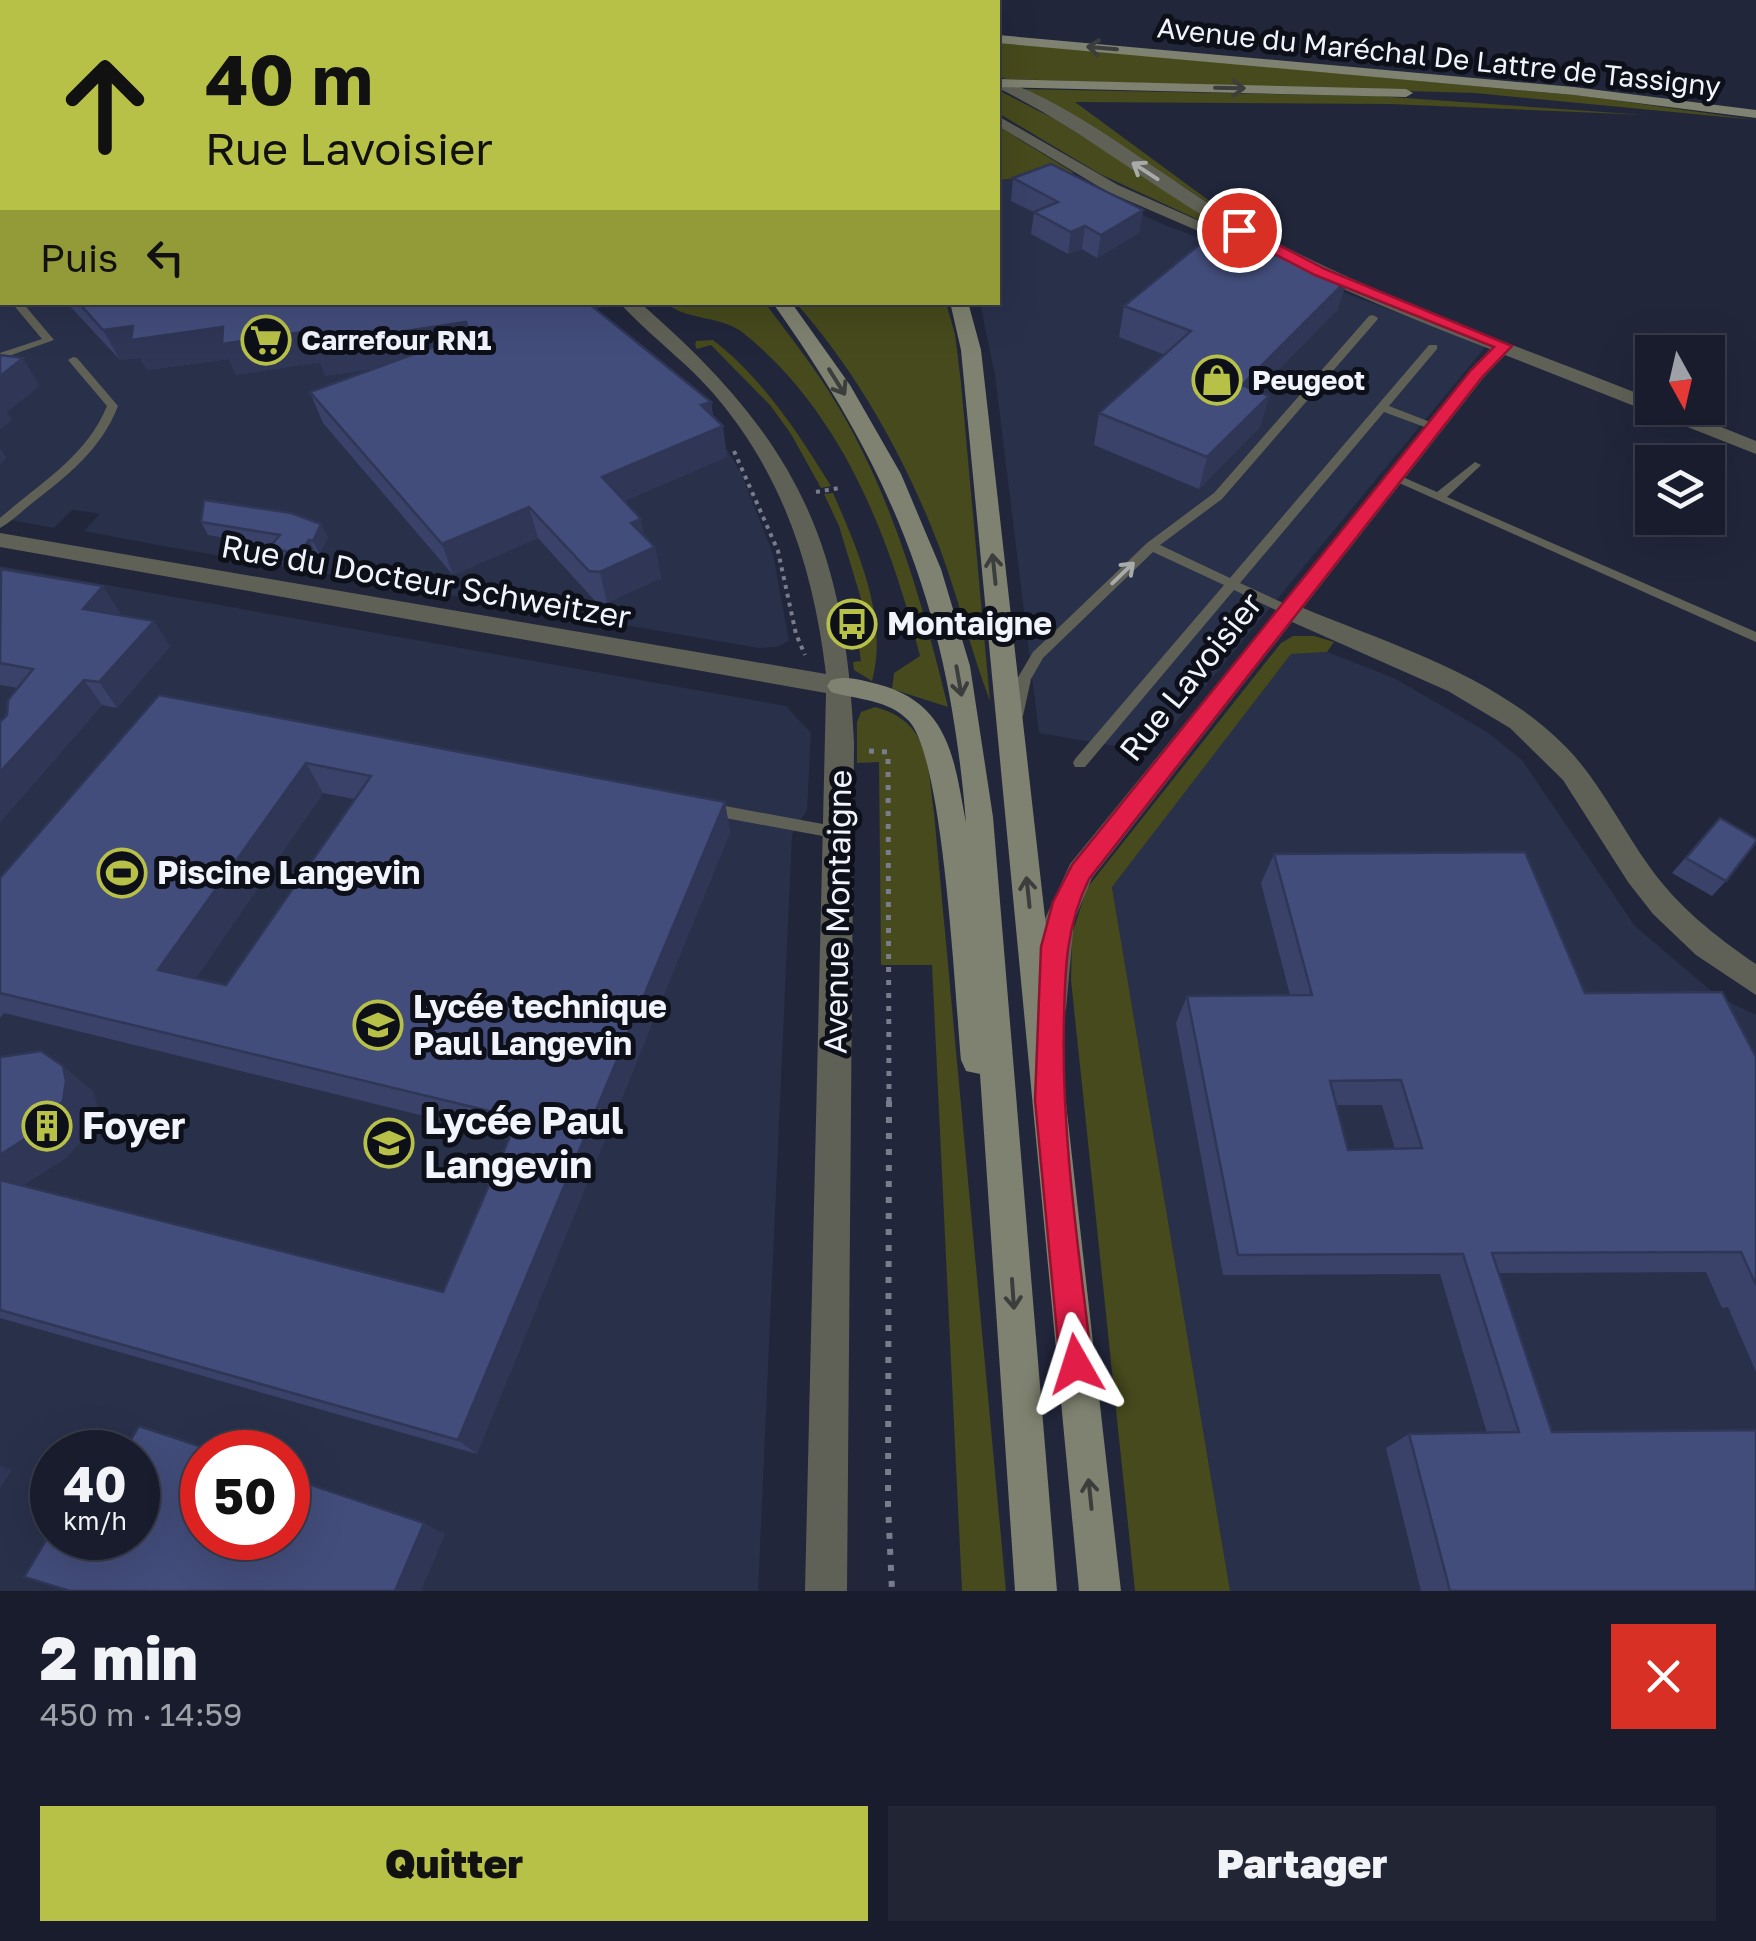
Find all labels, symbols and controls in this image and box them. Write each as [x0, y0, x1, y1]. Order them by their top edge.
street label: Avenue du Maréchal De Lattre de Tassigny [1156, 10, 1723, 103]
text: 40 m [205, 36, 373, 120]
one-way arrow [1086, 39, 1119, 58]
icon: ahead [40, 40, 170, 170]
one-way arrow [1214, 79, 1246, 98]
text: Rue Lavoisier [205, 121, 493, 175]
one-way arrow [1132, 160, 1160, 181]
pin [1197, 188, 1282, 273]
icon: arrive [1212, 203, 1267, 258]
icon: left [138, 230, 193, 285]
text: Puis [40, 235, 118, 280]
supermarket icon: Carrefour RN1 [240, 314, 292, 366]
place label: Carrefour RN1 [301, 323, 492, 356]
north arrow [1635, 335, 1725, 425]
map controls [1635, 335, 1725, 535]
shop icon: Peugeot [1191, 354, 1243, 406]
place label: Peugeot [1252, 363, 1365, 396]
one-way arrow [827, 367, 848, 396]
button: layers [1635, 445, 1725, 535]
street label: Rue du Docteur Schweitzer [218, 526, 634, 636]
one-way arrow [985, 553, 1004, 586]
one-way arrow [1110, 561, 1134, 585]
street label: Rue Lavoisier [1111, 585, 1269, 768]
bus stop icon: Montaigne [826, 598, 878, 650]
place label: Montaigne [887, 604, 1052, 642]
one-way arrow [951, 664, 970, 696]
street label: Avenue Montaigne [816, 769, 858, 1055]
sports icon: Piscine Langevin [96, 847, 148, 899]
place label: Piscine Langevin [157, 853, 420, 891]
one-way arrow [1018, 877, 1037, 909]
place label: Lycée technique Paul Langevin [413, 987, 667, 1062]
school or university icon: Lycée technique Paul Langevin [352, 999, 404, 1051]
place label: Lycée Paul Langevin [424, 1097, 624, 1187]
building icon: Foyer [21, 1100, 73, 1152]
place label: Foyer [82, 1102, 186, 1148]
school or university icon: Lycée Paul Langevin [363, 1117, 415, 1169]
one-way arrow [1003, 1277, 1022, 1309]
position arrow [1024, 1312, 1128, 1416]
speed limit sign: 50 [180, 1430, 310, 1560]
text: 40 [63, 1453, 127, 1513]
one-way arrow [1080, 1478, 1099, 1511]
text: km/h [63, 1505, 127, 1536]
text: 2 min [40, 1621, 198, 1693]
button: close [1611, 1624, 1716, 1729]
text: 450 m · 14:59 [40, 1695, 242, 1733]
button: Quitter [40, 1806, 868, 1921]
button: Partager [888, 1806, 1716, 1921]

